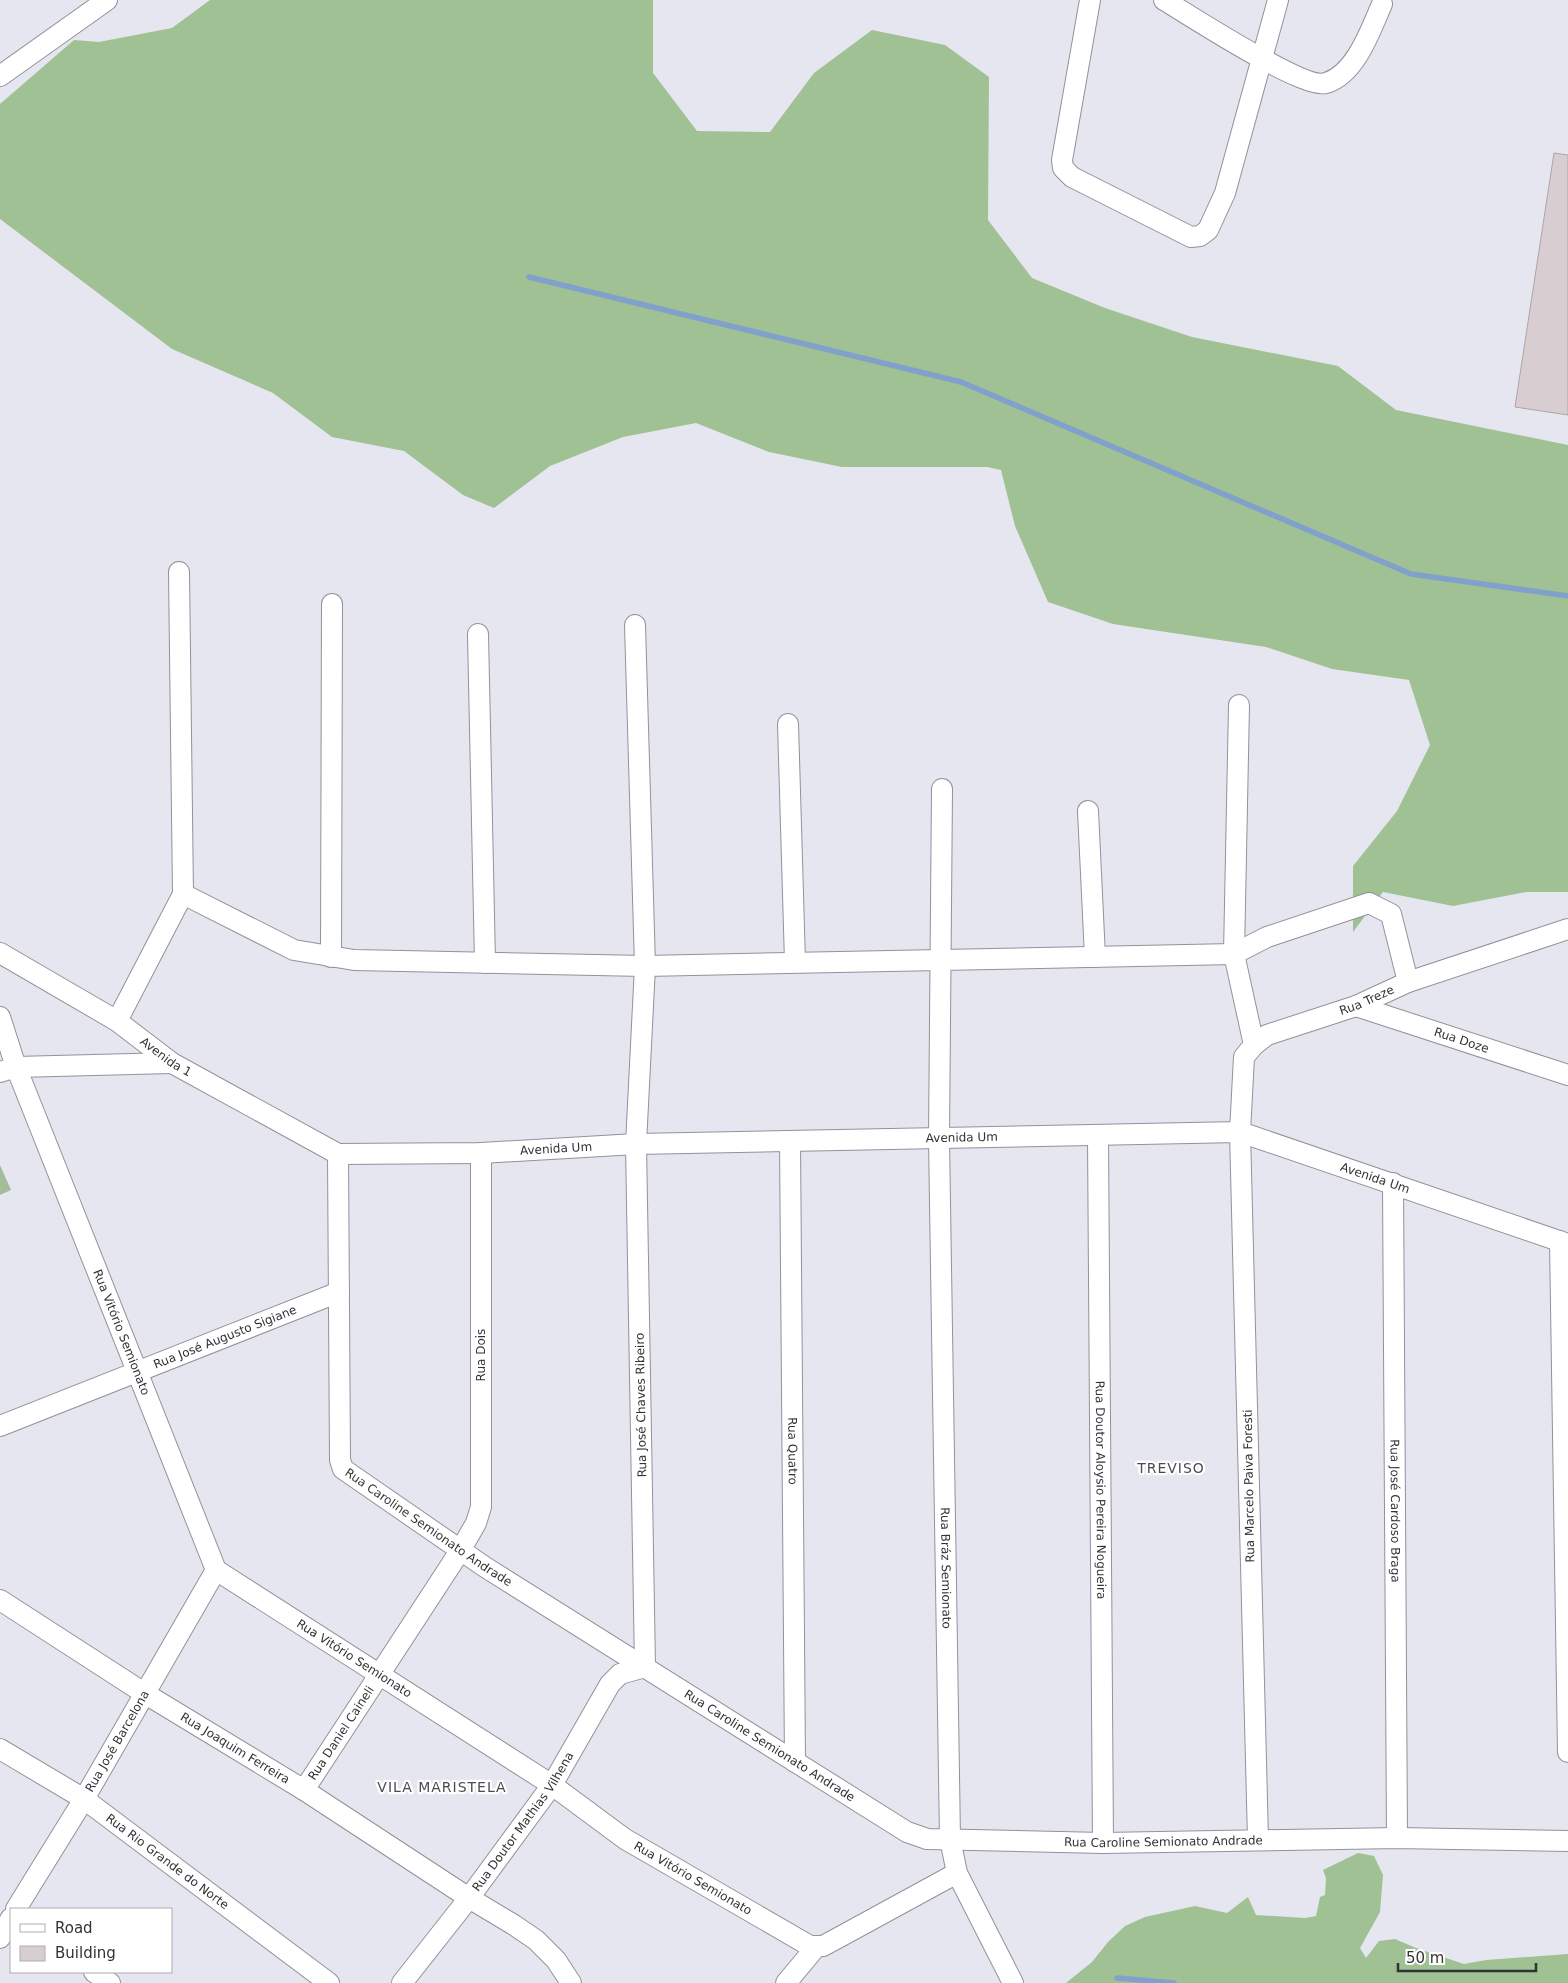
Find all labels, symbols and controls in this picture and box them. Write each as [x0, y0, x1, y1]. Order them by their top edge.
street label: Rua Treze [1338, 982, 1396, 1018]
street label: Rua Doze [1432, 1025, 1491, 1056]
street label: Avenida 1 [137, 1034, 194, 1079]
street label: Avenida Um [926, 1130, 998, 1145]
street label: Avenida Um [520, 1140, 593, 1158]
street label: Avenida Um [1339, 1160, 1412, 1196]
street label: Rua Vitório Semionato [90, 1268, 153, 1397]
street label: Rua José Augusto Sigiane [152, 1303, 299, 1372]
street label: Rua Dois [474, 1329, 488, 1381]
street label: Rua José Chaves Ribeiro [633, 1332, 649, 1478]
street label: Rua Doutor Aloysio Pereira Nogueira [1093, 1381, 1108, 1599]
street label: Rua Marcelo Paiva Foresti [1241, 1409, 1257, 1563]
street label: Rua Quatro [785, 1417, 800, 1485]
street label: Rua José Cardoso Braga [1388, 1439, 1402, 1583]
district label: TREVISO [1136, 1460, 1205, 1476]
street label: Rua Caroline Semionato Andrade [342, 1466, 514, 1589]
street label: Rua Bráz Semionato [938, 1507, 954, 1629]
street label: Rua Vitório Semionato [294, 1617, 414, 1700]
street label: Rua Daniel Caineli [305, 1683, 377, 1783]
street label: Rua Caroline Semionato Andrade [682, 1687, 857, 1804]
street label: Rua José Barcelona [83, 1688, 152, 1795]
street label: Rua Joaquim Ferreira [178, 1710, 292, 1787]
street label: Rua Doutor Mathias Vilhena [469, 1749, 577, 1894]
district label: VILA MARISTELA [377, 1779, 507, 1795]
street label: Rua Rio Grande do Norte [103, 1811, 231, 1912]
street label: Rua Caroline Semionato Andrade [1064, 1833, 1263, 1850]
street label: Rua Vitório Semionato [632, 1839, 754, 1918]
legend [10, 1908, 172, 1973]
text: Road [55, 1919, 93, 1937]
scale bar [1398, 1940, 1536, 1972]
text: Building [55, 1944, 116, 1962]
text: 50 m [1406, 1949, 1444, 1967]

